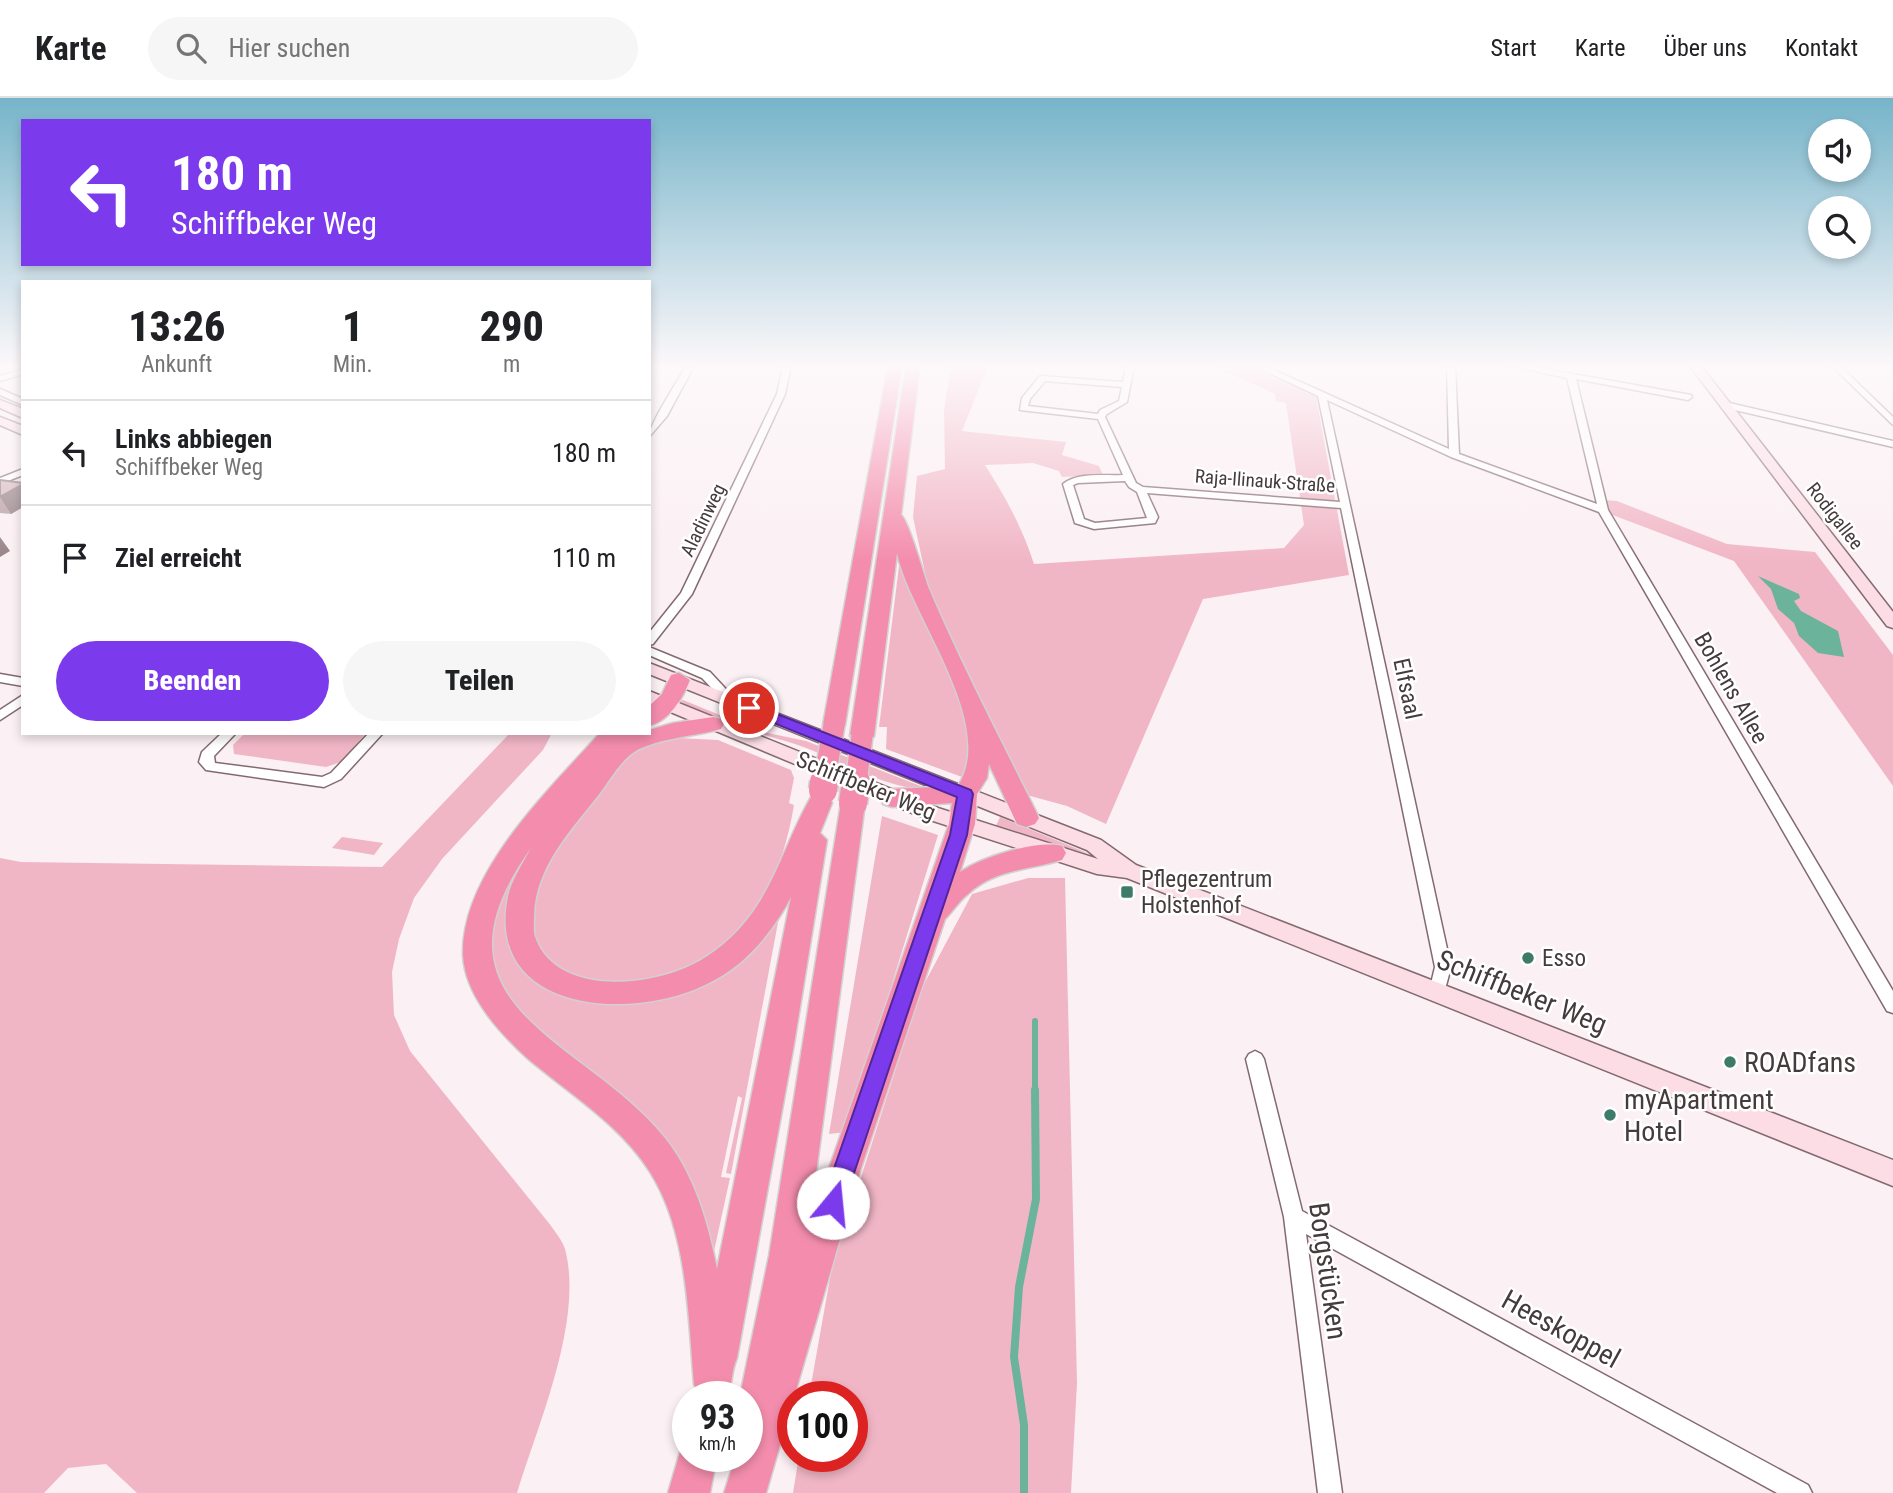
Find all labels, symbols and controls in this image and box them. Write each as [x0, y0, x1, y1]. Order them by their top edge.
search box [148, 17, 638, 80]
text: Karte [35, 29, 106, 68]
icon: search [172, 29, 210, 67]
text: Hier suchen [228, 33, 350, 63]
text: Start [1491, 34, 1537, 62]
text: Karte [1575, 34, 1625, 62]
text: Über uns [1663, 34, 1747, 62]
text: Kontakt [1785, 34, 1858, 62]
map controls [1808, 119, 1871, 259]
button: sound [1808, 119, 1871, 182]
text: 180 m [171, 145, 293, 202]
icon: left [56, 147, 147, 238]
button: search [1808, 196, 1871, 259]
text: Schiffbeker Weg [171, 204, 377, 242]
text: 13:26 [128, 302, 225, 351]
text: 1 [342, 302, 363, 351]
text: 290 [480, 302, 544, 351]
text: Ankunft [141, 351, 212, 378]
text: Min. [333, 351, 373, 378]
text: m [503, 351, 520, 378]
text: Links abbiegen [115, 424, 272, 454]
icon: left [56, 434, 94, 472]
text: 180 m [552, 438, 616, 468]
text: Schiffbeker Weg [115, 454, 263, 481]
street label: Raja-Ilinauk-Straße [1194, 465, 1336, 497]
street label: Rodigallee [1802, 478, 1868, 554]
street label: Aladinweg [676, 480, 730, 560]
icon: arrive [56, 539, 94, 577]
text: Ziel erreicht [115, 543, 241, 573]
text: 110 m [552, 543, 616, 573]
street label: Bohlens Allee [1688, 628, 1774, 748]
button: Beenden [56, 641, 329, 721]
button: Teilen [343, 641, 616, 721]
street label: Elfsaal [1387, 656, 1427, 722]
pin [719, 678, 779, 738]
icon: arrive [730, 689, 768, 727]
street label: Schiffbeker Weg [792, 746, 940, 826]
place label: Pflegezentrum Holstenhof [1141, 866, 1272, 919]
marker: Pflegezentrum Holstenhof [1119, 884, 1135, 900]
street label: Schiffbeker Weg [1432, 943, 1612, 1041]
place label: Esso [1542, 945, 1586, 972]
marker: Esso [1520, 950, 1536, 966]
place label: ROADfans [1744, 1046, 1856, 1079]
marker: ROADfans [1722, 1054, 1738, 1070]
place label: myApartment Hotel [1624, 1083, 1774, 1148]
marker: myApartment Hotel [1602, 1107, 1618, 1123]
position arrow [796, 1166, 870, 1240]
street label: Borgstücken [1302, 1200, 1354, 1342]
street label: Heeskoppel [1496, 1283, 1626, 1375]
speed limit sign: 100 [777, 1381, 868, 1472]
text: 93 [700, 1397, 735, 1438]
text: km/h [699, 1433, 736, 1454]

